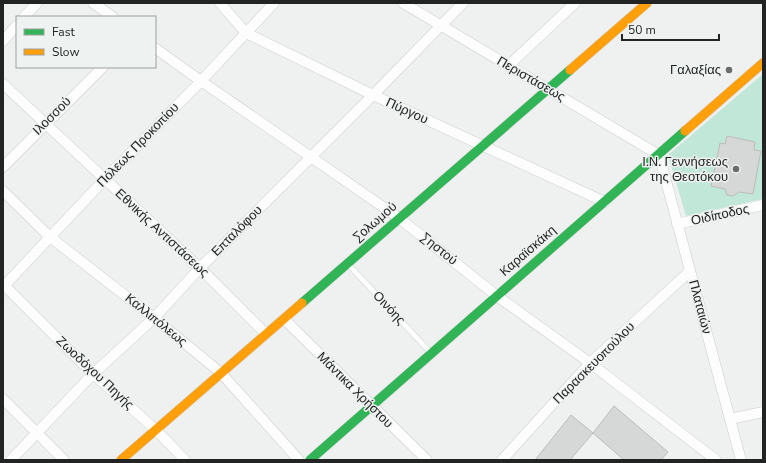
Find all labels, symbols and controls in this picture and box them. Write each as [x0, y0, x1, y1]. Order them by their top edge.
legend [16, 16, 156, 68]
scale bar [622, 16, 719, 42]
text: 50 m [628, 22, 656, 38]
text: Fast [52, 24, 75, 40]
text: Slow [52, 44, 80, 60]
street label: Περιστάσεως [494, 52, 568, 106]
place label: Γαλαξίας [670, 61, 721, 79]
marker: Γαλαξίας [724, 65, 734, 75]
street label: Ιλοσσού [29, 93, 75, 139]
street label: Πύργου [383, 93, 431, 129]
street label: Πόλεως Προκοπίου [93, 99, 183, 191]
place label: Ι.Ν. Γεννήσεως της Θεοτόκου [642, 153, 728, 186]
marker: Ι.Ν. Γεννήσεως της Θεοτόκου [731, 164, 741, 174]
street label: Εθνικής Αντιστάσεως [111, 185, 213, 281]
street label: Σολωμού [349, 198, 401, 246]
street label: Οιδίποδος [689, 200, 751, 230]
street label: Επταλόφου [208, 202, 266, 260]
street label: Καραϊσκάκη [496, 221, 560, 281]
street label: Σηστού [417, 229, 461, 269]
street label: Πλαταιών [684, 278, 716, 336]
street label: Οινόης [369, 287, 409, 329]
street label: Καλλιπόλεως [121, 289, 191, 351]
street label: Παρασκευοπούλου [549, 318, 639, 408]
street label: Ζωοδόχου Πηγής [52, 332, 138, 414]
street label: Μάντικα Χρήστου [313, 348, 397, 432]

